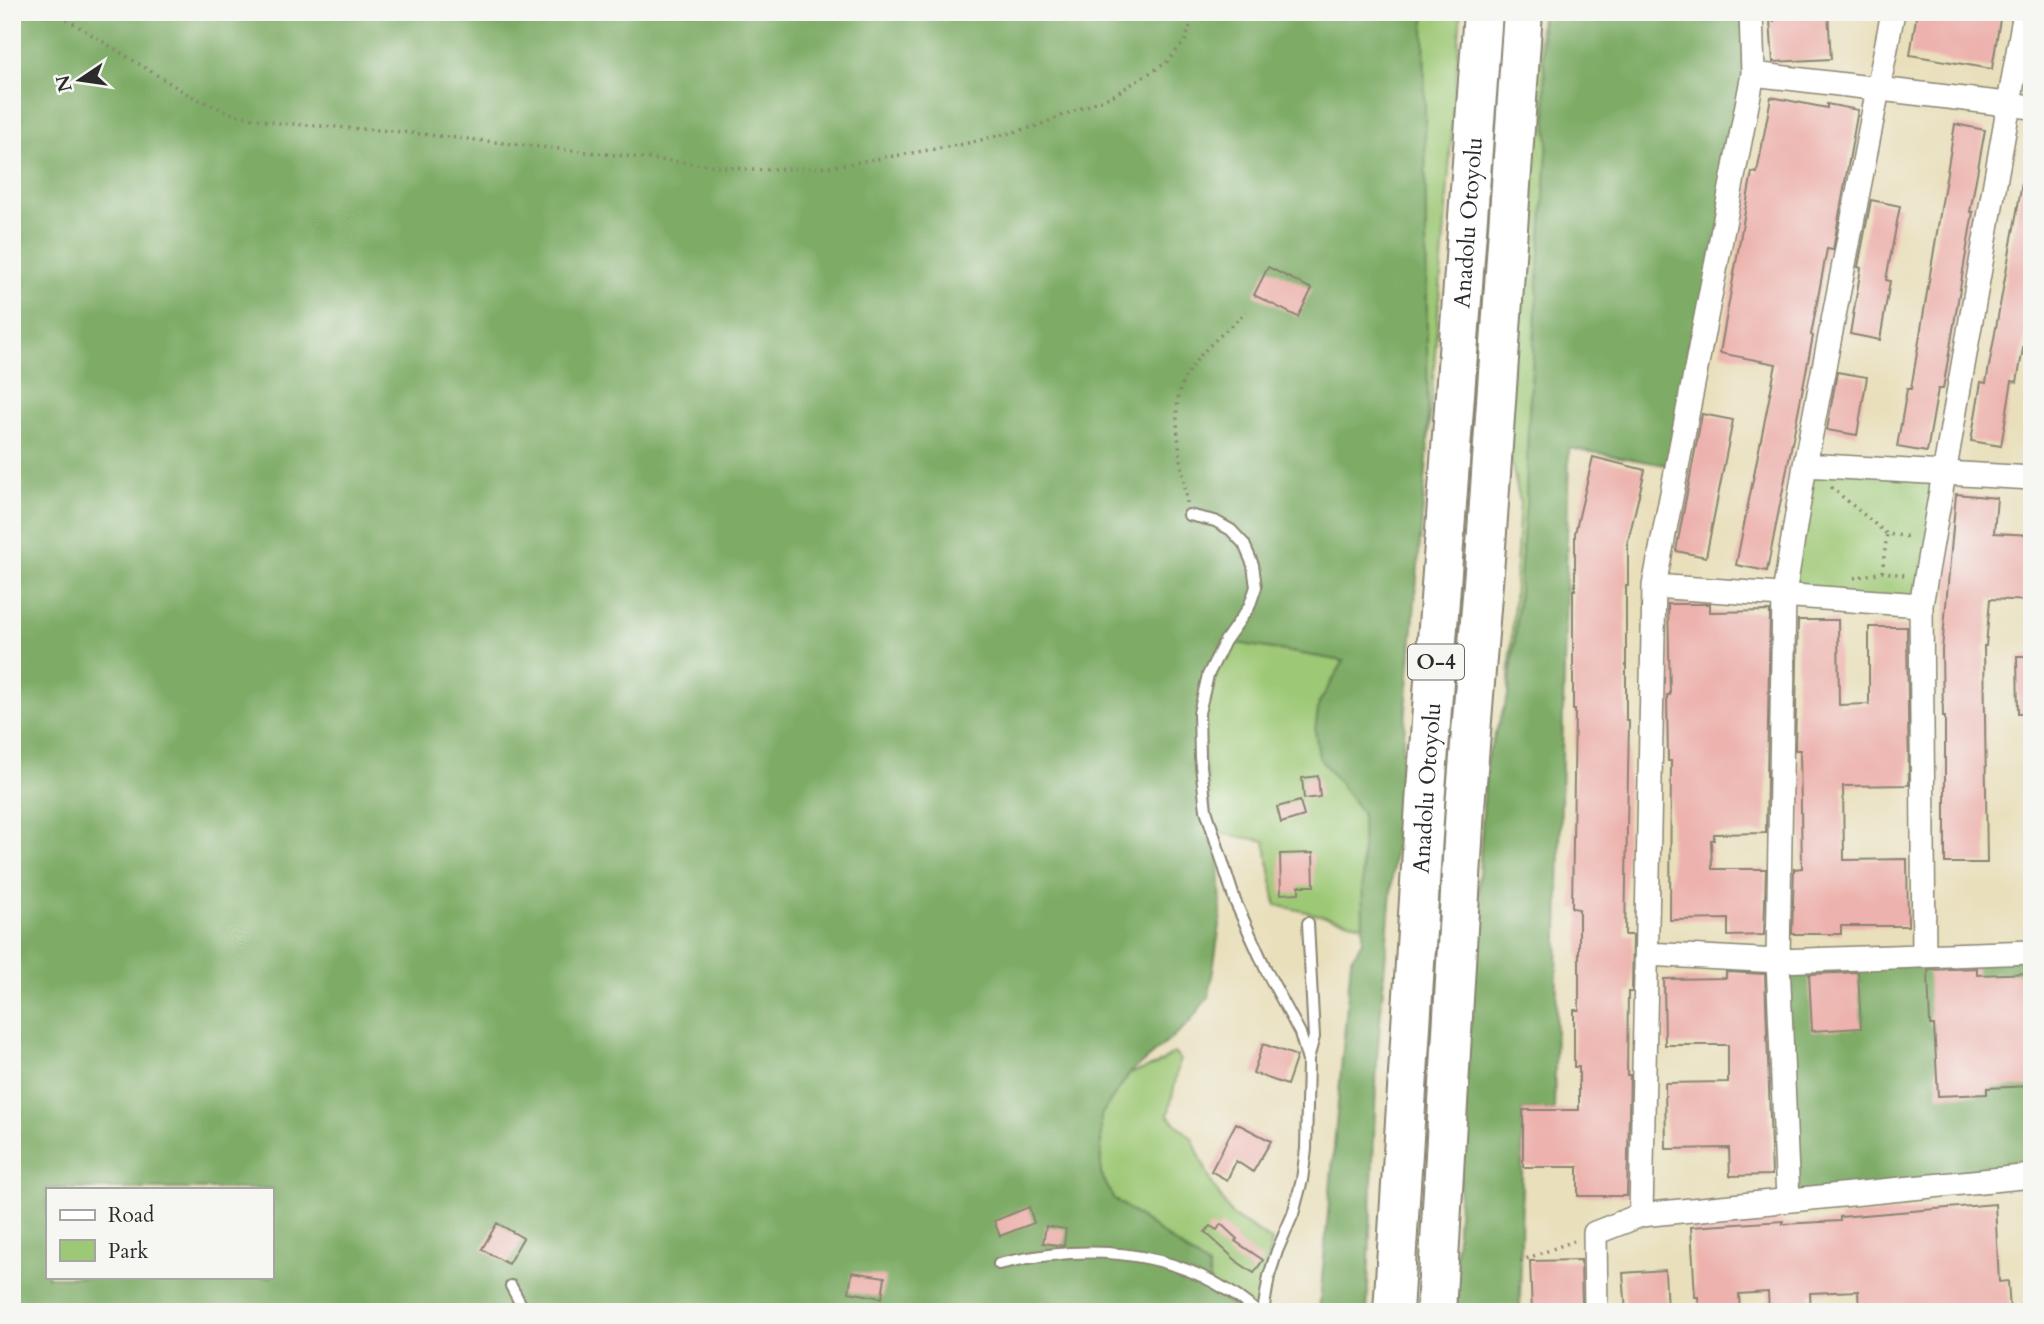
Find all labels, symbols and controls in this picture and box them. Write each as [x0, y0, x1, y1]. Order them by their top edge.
north arrow [46, 46, 116, 116]
text: N [50, 72, 79, 95]
street label: Anadolu Otoyolu [1446, 136, 1490, 309]
road number: O-4 [1408, 644, 1464, 680]
street label: Anadolu Otoyolu [1406, 701, 1448, 875]
legend [46, 1188, 273, 1278]
text: Road [108, 1201, 154, 1230]
text: Park [108, 1237, 149, 1266]

